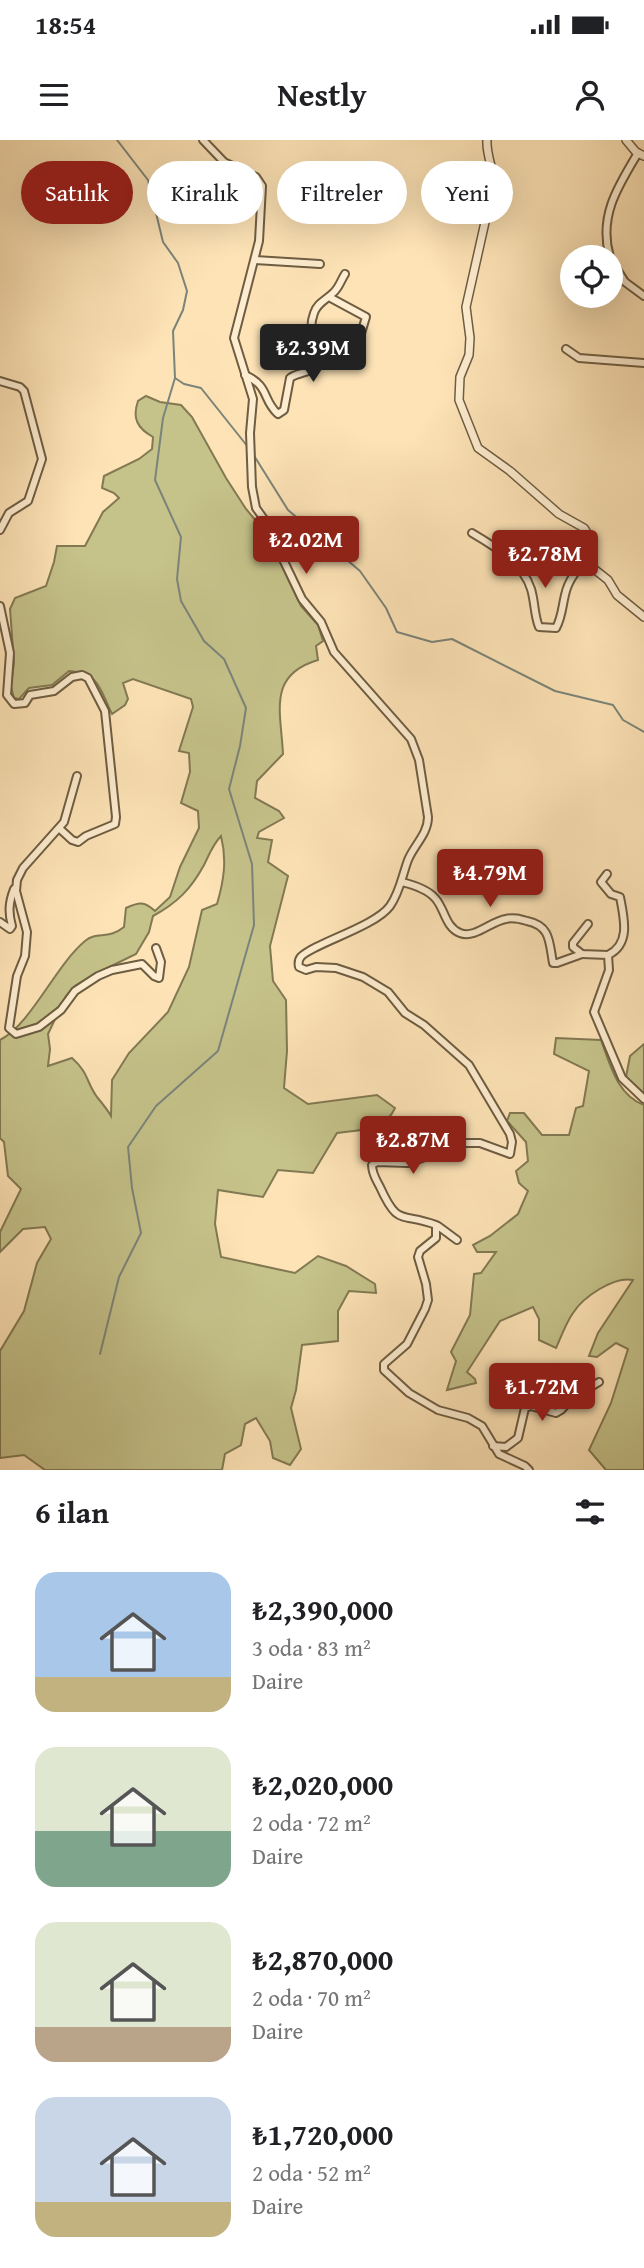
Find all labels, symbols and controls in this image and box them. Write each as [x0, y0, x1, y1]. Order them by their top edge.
text: 18:54 [35, 5, 96, 44]
text: Nestly [277, 71, 367, 118]
icon: menu [35, 76, 73, 114]
icon: person [571, 76, 609, 114]
chip: Satılık [21, 161, 133, 224]
chip: Kiralık [147, 161, 263, 224]
chip: Filtreler [277, 161, 407, 224]
chip: Yeni [421, 161, 513, 224]
map controls [560, 245, 623, 308]
button: locate [560, 245, 623, 308]
pin: ₺2.39M [256, 324, 370, 384]
text: ₺2.39M [276, 330, 350, 363]
pin: ₺2.02M [249, 516, 363, 576]
text: ₺2.02M [269, 522, 343, 555]
pin: ₺2.78M [488, 531, 602, 590]
text: ₺2.78M [508, 536, 582, 569]
pin: ₺4.79M [433, 850, 547, 909]
text: ₺4.79M [453, 855, 527, 888]
pin: ₺2.87M [356, 1116, 470, 1176]
text: ₺2.87M [376, 1122, 450, 1155]
pin: ₺1.72M [485, 1364, 599, 1423]
text: ₺1.72M [505, 1369, 579, 1402]
text: 6 ilan [35, 1490, 109, 1534]
icon: filters [571, 1493, 609, 1531]
text: ₺2,390,000 [252, 1587, 393, 1631]
icon: home [91, 1600, 175, 1684]
text: 3 oda · 83 m² [252, 1631, 371, 1664]
text: Daire [252, 1664, 303, 1697]
text: ₺2,020,000 [252, 1762, 393, 1806]
icon: home [91, 1775, 175, 1859]
text: 2 oda · 72 m² [252, 1806, 371, 1839]
text: Daire [252, 1839, 303, 1872]
text: ₺2,870,000 [252, 1937, 393, 1981]
icon: home [91, 1950, 175, 2034]
text: 2 oda · 70 m² [252, 1981, 371, 2014]
text: Daire [252, 2014, 303, 2047]
text: ₺1,720,000 [252, 2112, 393, 2156]
icon: home [91, 2125, 175, 2209]
text: 2 oda · 52 m² [252, 2156, 371, 2189]
text: Daire [252, 2189, 303, 2222]

